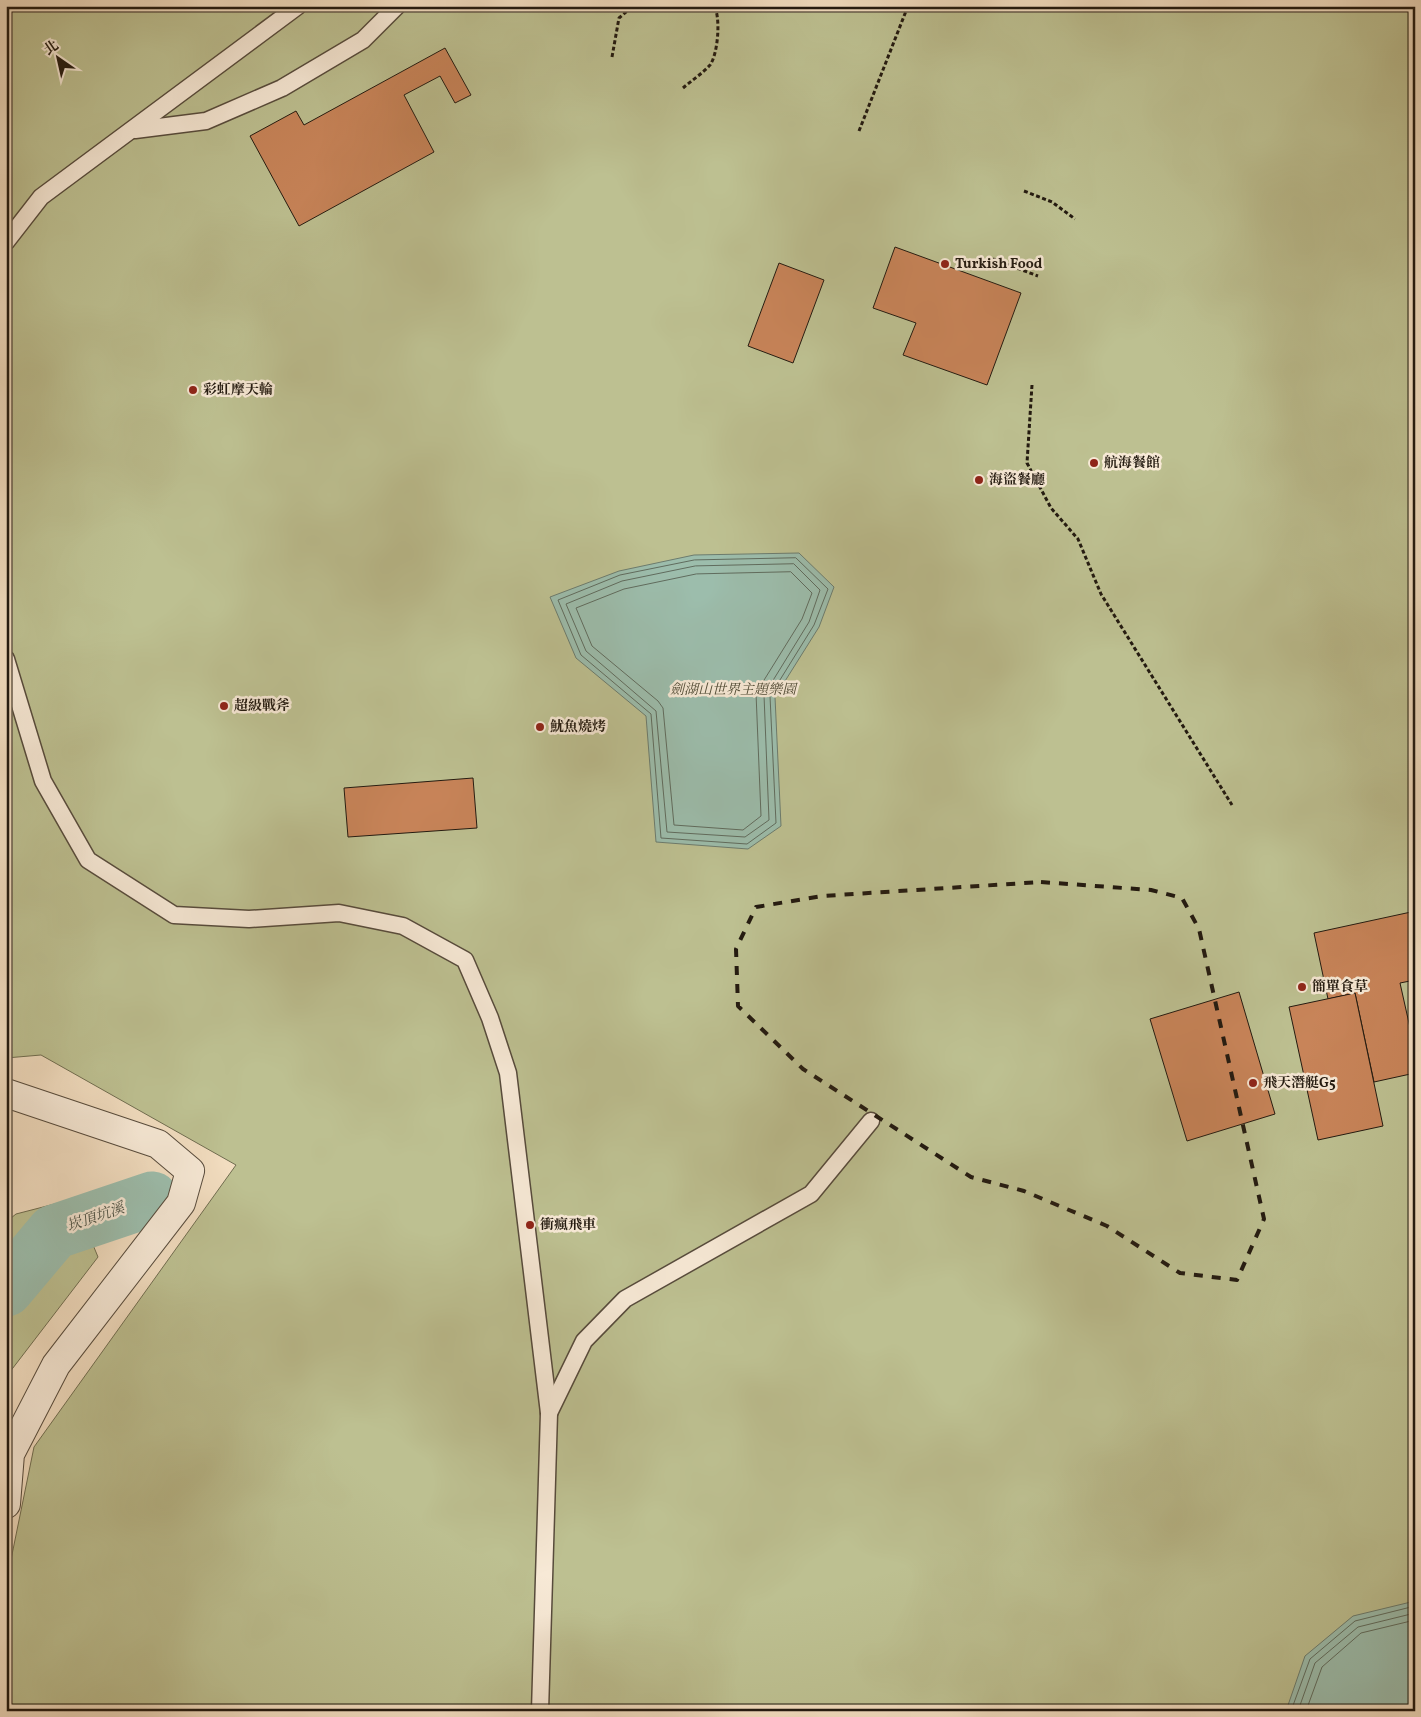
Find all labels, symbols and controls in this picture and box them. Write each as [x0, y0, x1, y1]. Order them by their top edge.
north arrow [32, 32, 82, 82]
text: 北 [40, 37, 63, 60]
place label: Turkish Food [955, 255, 1043, 274]
marker: Turkish Food [939, 258, 951, 270]
place label: 彩虹摩天輪 [203, 381, 273, 400]
marker: 彩虹摩天輪 [187, 384, 199, 396]
place label: 航海餐館 [1104, 454, 1160, 473]
marker: 航海餐館 [1088, 457, 1100, 469]
place label: 海盜餐廳 [989, 471, 1045, 490]
marker: 海盜餐廳 [973, 474, 985, 486]
park label: 劍湖山世界主題樂園 [670, 681, 798, 700]
place label: 超級戰斧 [234, 697, 290, 716]
marker: 超級戰斧 [218, 700, 230, 712]
place label: 魷魚燒烤 [550, 718, 606, 737]
marker: 魷魚燒烤 [534, 721, 546, 733]
place label: 簡單食草 [1312, 978, 1368, 997]
marker: 簡單食草 [1296, 981, 1308, 993]
place label: 飛天潛艇G5 [1263, 1074, 1336, 1093]
marker: 飛天潛艇G5 [1247, 1077, 1259, 1089]
water label: 崁頂坑溪 [64, 1198, 130, 1238]
place label: 衝瘋飛車 [540, 1216, 596, 1235]
marker: 衝瘋飛車 [524, 1219, 536, 1231]

